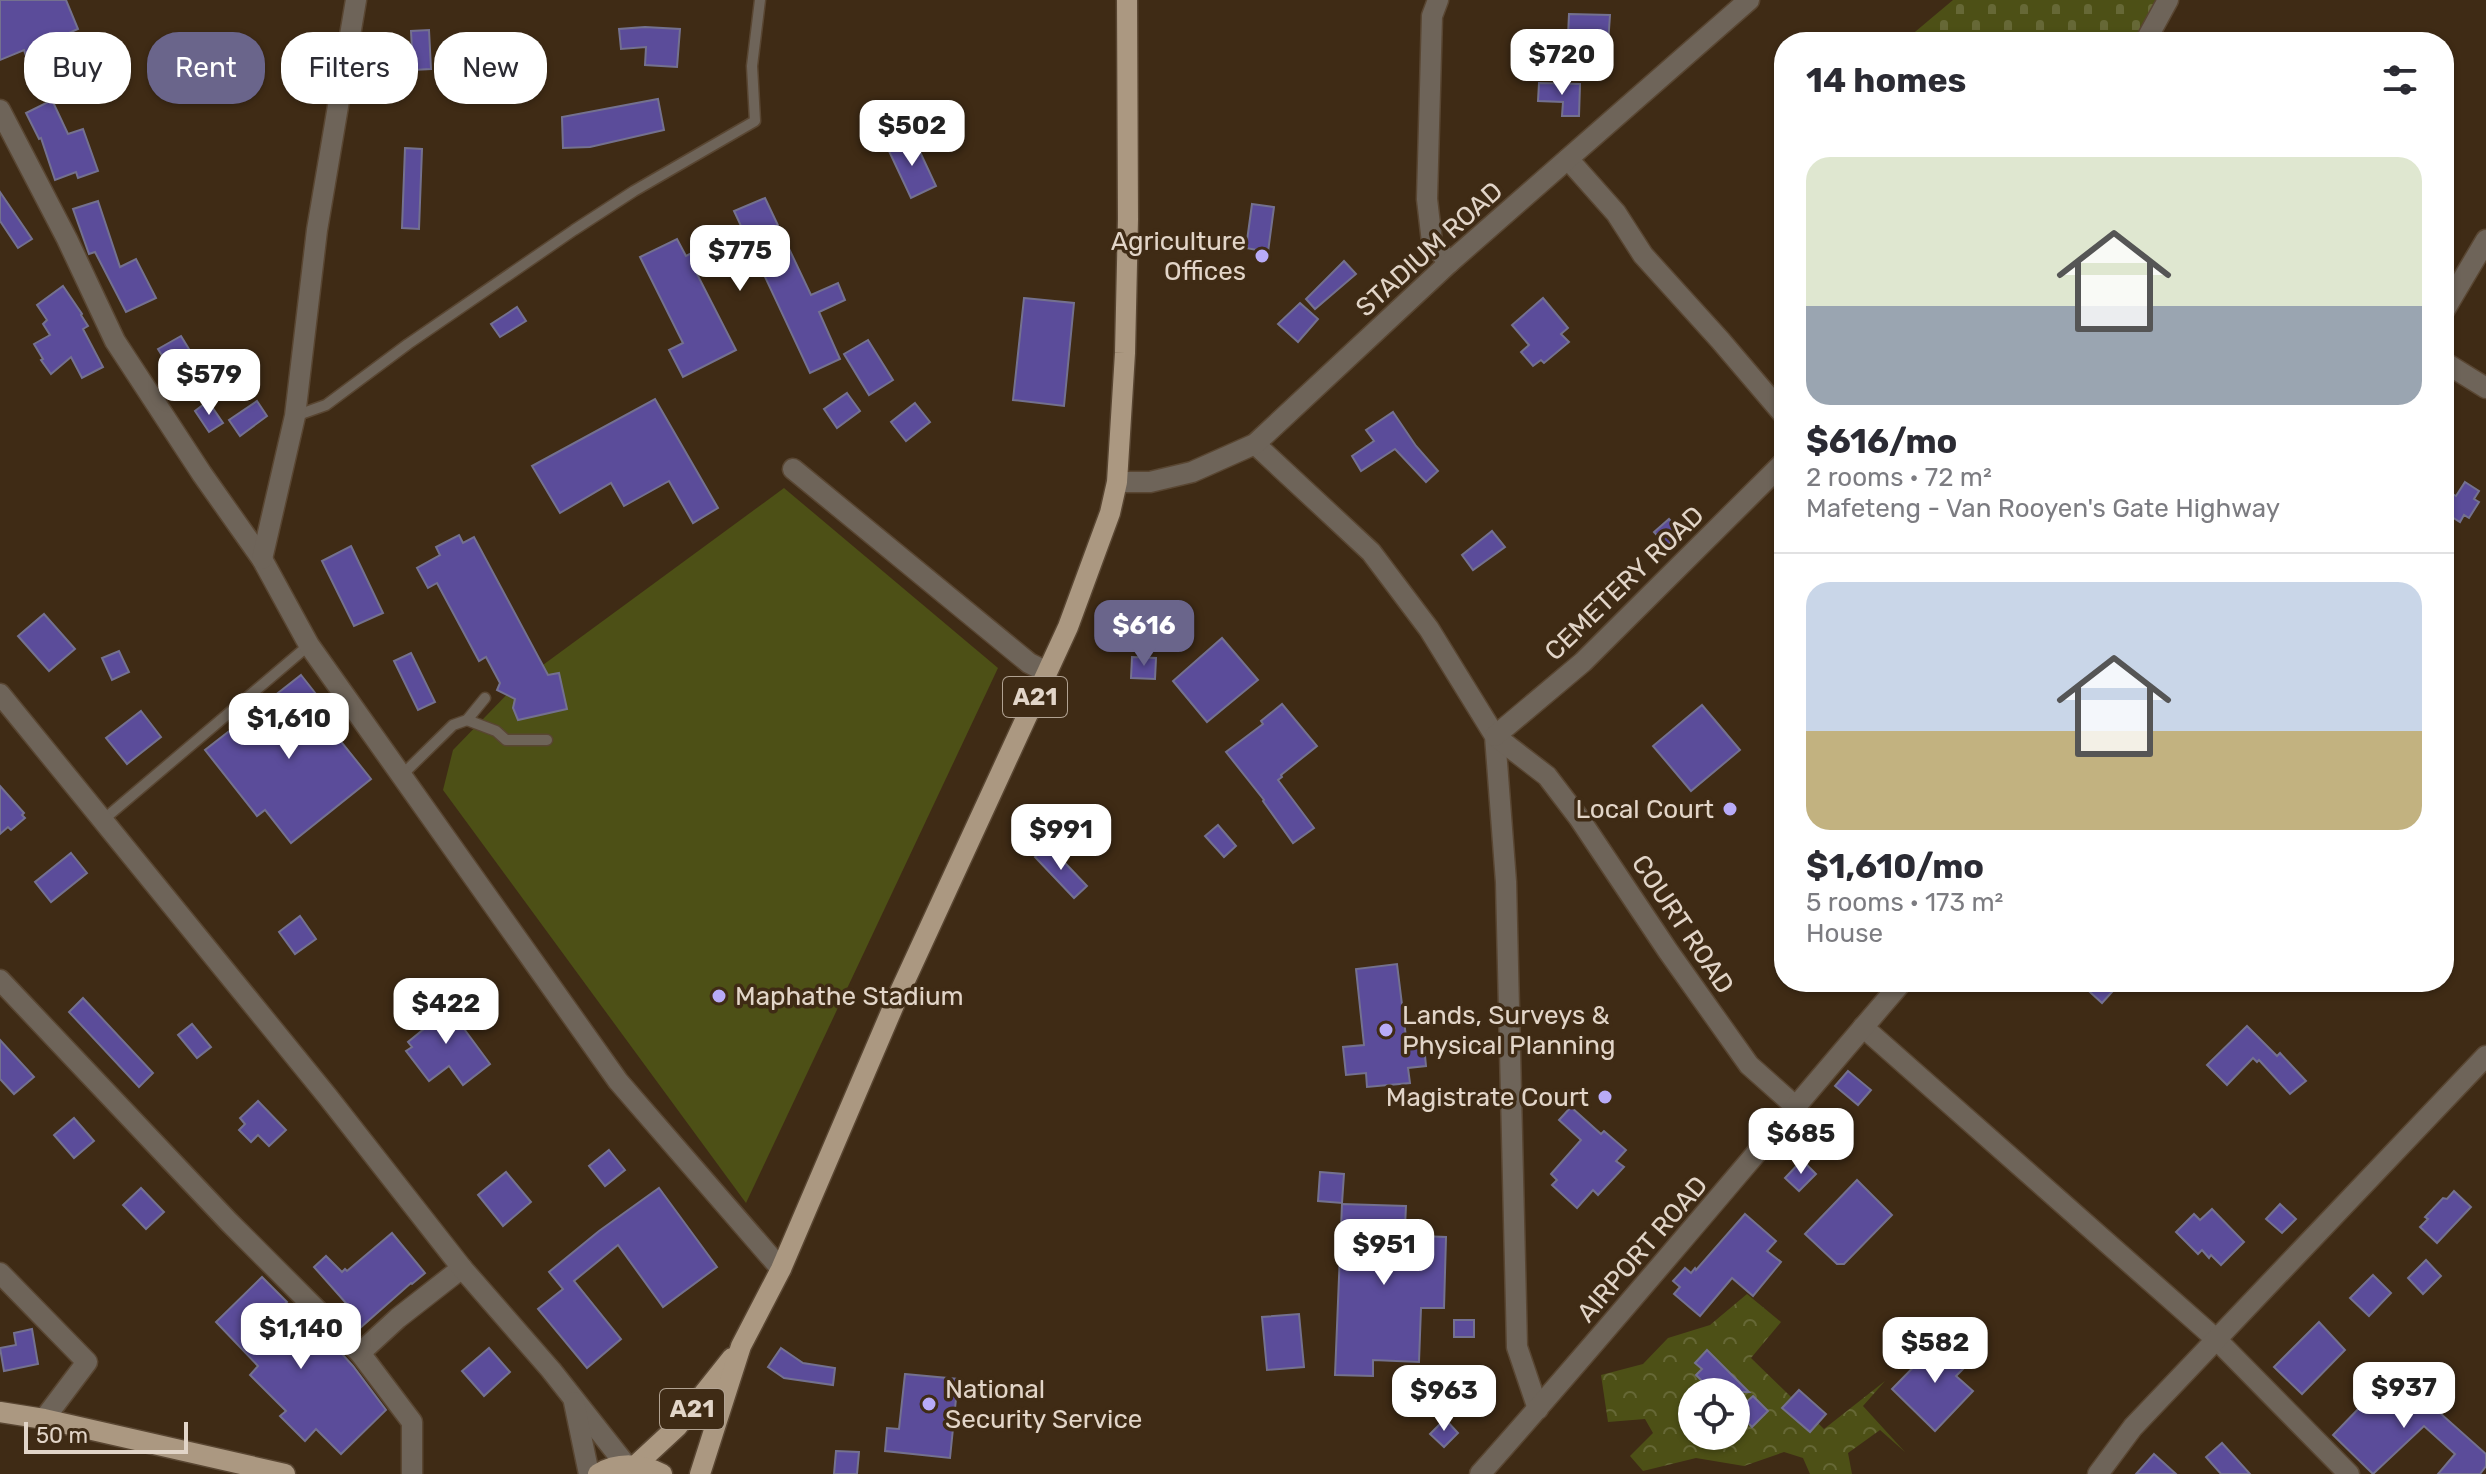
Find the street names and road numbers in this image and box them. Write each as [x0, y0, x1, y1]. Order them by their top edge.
street label: STADIUM ROAD [1350, 175, 1509, 323]
street label: CEMETERY ROAD [1539, 500, 1710, 667]
road number: A21 [1003, 677, 1067, 717]
street label: COURT ROAD [1625, 849, 1740, 999]
street label: AIRPORT ROAD [1571, 1170, 1714, 1329]
road number: A21 [660, 1389, 724, 1429]

